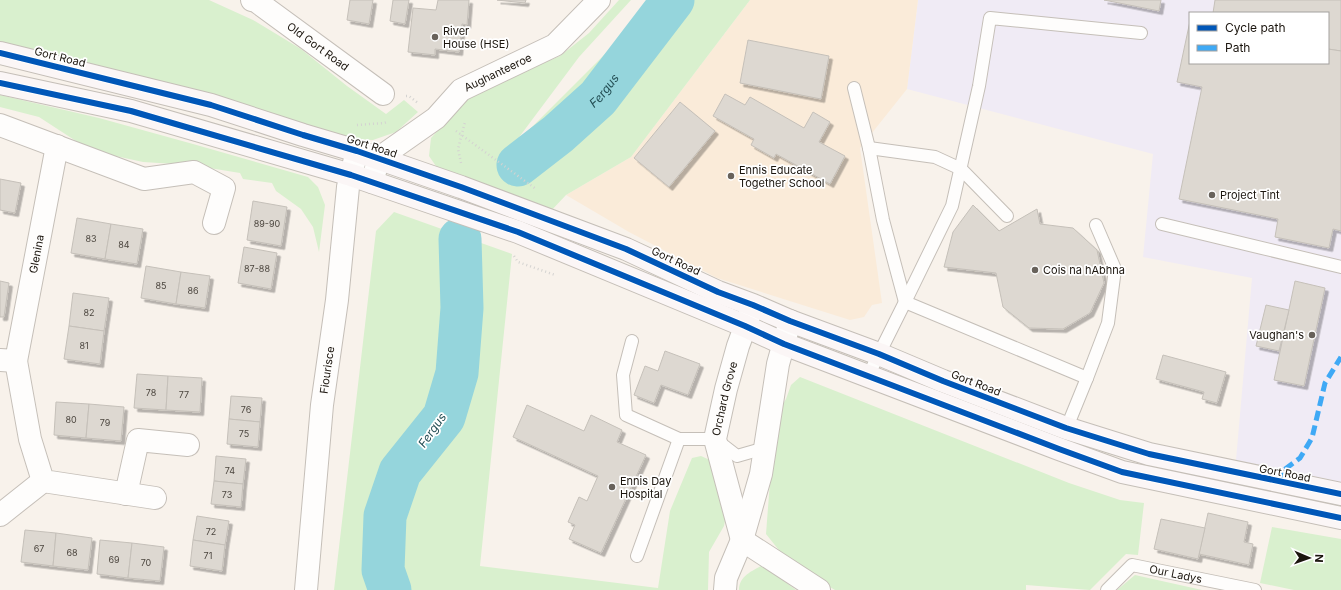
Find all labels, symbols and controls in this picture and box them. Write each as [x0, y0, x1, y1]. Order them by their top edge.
legend [1189, 12, 1329, 64]
street label: Old Gort Road [284, 19, 352, 74]
text: Cycle path [1225, 20, 1286, 35]
place label: River House (HSE) [443, 24, 509, 51]
marker: River House (HSE) [430, 32, 440, 42]
text: Path [1225, 40, 1250, 55]
street label: Gort Road [33, 44, 87, 70]
street label: Aughanteeroe [462, 50, 534, 95]
water label: Fergus [586, 70, 622, 110]
street label: Gort Road [345, 131, 399, 161]
place label: Ennis Educate Together School [739, 163, 824, 190]
marker: Ennis Educate Together School [726, 171, 736, 181]
place label: Project Tint [1220, 188, 1280, 202]
marker: Project Tint [1207, 190, 1217, 200]
house number: 89-90 [254, 218, 281, 229]
street label: Glenina [26, 233, 47, 275]
house number: 83 [85, 233, 97, 244]
house number: 84 [118, 239, 130, 250]
street label: Gort Road [649, 244, 703, 278]
house number: 87-88 [244, 263, 270, 274]
place label: Cois na hAbhna [1043, 263, 1125, 277]
marker: Cois na hAbhna [1030, 265, 1040, 275]
house number: 85 [155, 280, 167, 291]
house number: 86 [187, 285, 199, 296]
house number: 82 [83, 307, 95, 318]
place label: Vaughan's [1249, 328, 1304, 342]
marker: Vaughan's [1307, 330, 1317, 340]
house number: 81 [79, 340, 89, 351]
street label: Fiourisce [317, 345, 337, 395]
street label: Orchard Grove [709, 360, 740, 437]
street label: Gort Road [949, 367, 1003, 399]
house number: 78 [146, 387, 157, 398]
house number: 77 [179, 389, 189, 400]
house number: 76 [241, 404, 252, 415]
water label: Fergus [415, 410, 449, 450]
house number: 80 [65, 414, 77, 425]
house number: 79 [100, 417, 111, 428]
house number: 75 [239, 428, 249, 439]
street label: Gort Road [1258, 461, 1312, 485]
house number: 74 [225, 465, 235, 476]
place label: Ennis Day Hospital [620, 474, 671, 501]
marker: Ennis Day Hospital [607, 482, 617, 492]
house number: 73 [222, 489, 233, 500]
house number: 72 [206, 526, 216, 537]
north arrow [1289, 538, 1329, 578]
house number: 67 [34, 543, 44, 554]
house number: 68 [66, 547, 78, 558]
house number: 71 [204, 550, 212, 561]
house number: 69 [108, 554, 120, 565]
text: N [1312, 554, 1326, 563]
house number: 70 [141, 557, 152, 568]
street label: Our Ladys [1148, 562, 1203, 586]

